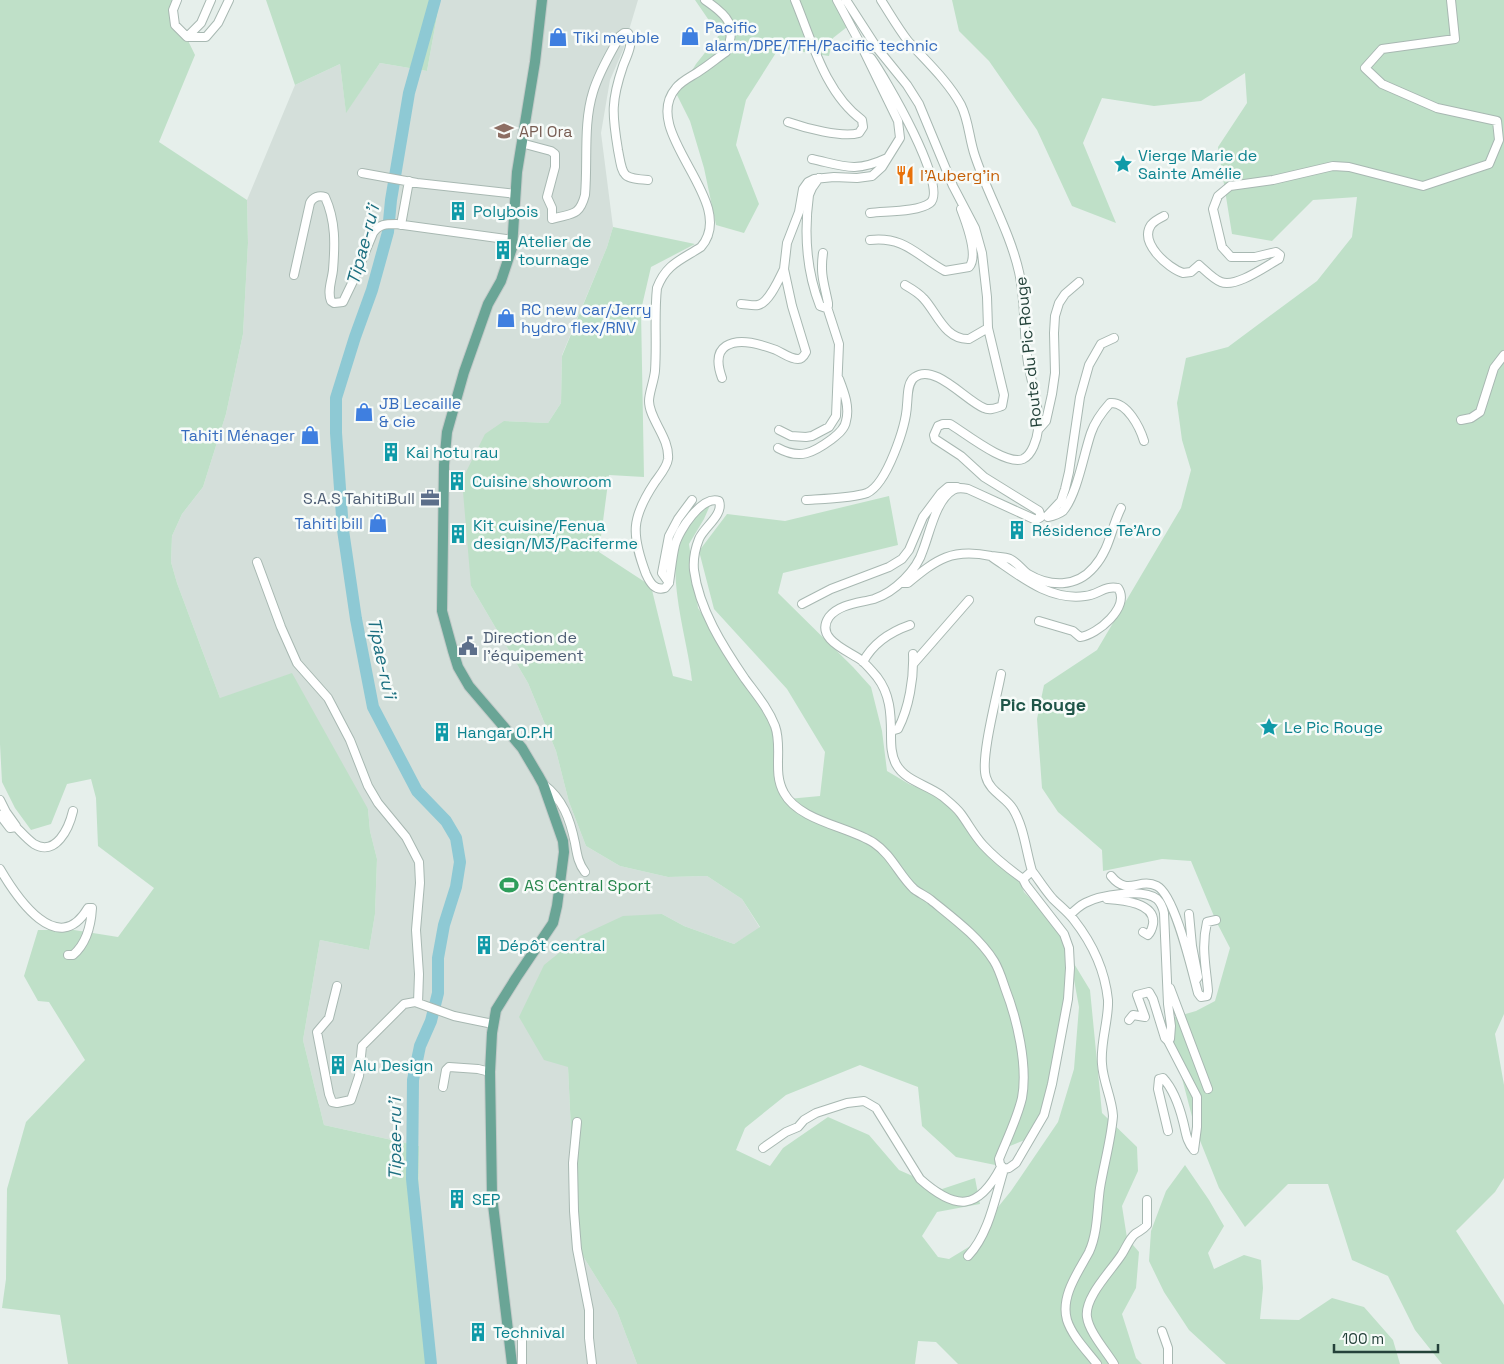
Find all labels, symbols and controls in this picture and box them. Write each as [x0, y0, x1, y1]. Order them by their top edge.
place label: Pacific alarm/DPE/TFH/Pacific technic [705, 17, 938, 56]
shop icon: Pacific alarm/DPE/TFH/Pacific technic [679, 25, 701, 47]
shop icon: Tiki meuble [547, 26, 569, 48]
place label: Tiki meuble [573, 27, 660, 48]
school or university icon: API Ora [493, 120, 515, 142]
place label: API Ora [519, 121, 572, 142]
place label: Vierge Marie de Sainte Amélie [1138, 145, 1257, 184]
place icon: Vierge Marie de Sainte Amélie [1112, 153, 1134, 175]
restaurant icon: l'Auberg'in [894, 164, 916, 186]
place label: l'Auberg'in [920, 165, 1000, 186]
water label: Tipae-ru’i [341, 200, 385, 288]
building icon: Polybois [447, 200, 469, 222]
place label: Polybois [473, 201, 539, 222]
place label: Atelier de tournage [518, 231, 592, 270]
building icon: Atelier de tournage [492, 239, 514, 261]
street label: Route du Pic Rouge [1010, 276, 1047, 428]
place label: RC new car/Jerry hydro flex/RNV [521, 299, 652, 338]
shop icon: RC new car/Jerry hydro flex/RNV [495, 307, 517, 329]
place label: JB Lecaille & cie [379, 393, 461, 432]
shop icon: JB Lecaille & cie [353, 401, 375, 423]
shop icon: Tahiti Ménager [299, 424, 321, 446]
place label: Tahiti Ménager [181, 425, 295, 446]
building icon: Kai hotu rau [380, 441, 402, 463]
place label: Kai hotu rau [406, 442, 498, 463]
building icon: Cuisine showroom [446, 470, 468, 492]
place label: Cuisine showroom [472, 471, 612, 492]
office icon: S.A.S TahitiBull [419, 487, 441, 509]
place label: S.A.S TahitiBull [303, 488, 415, 509]
shop icon: Tahiti bill [367, 512, 389, 534]
place label: Tahiti bill [295, 513, 363, 534]
place label: Kit cuisine/Fenua design/M3/Paciferme [473, 515, 638, 554]
building icon: Résidence Te'Aro [1006, 519, 1028, 541]
place label: Résidence Te'Aro [1032, 520, 1161, 541]
building icon: Kit cuisine/Fenua design/M3/Paciferme [447, 523, 469, 545]
water label: Tipae-ru’i [363, 615, 403, 703]
place label: Direction de l'équipement [483, 627, 584, 666]
public building icon: Direction de l'équipement [457, 635, 479, 657]
district label: Pic Rouge [1000, 693, 1086, 716]
place icon: Le Pic Rouge [1258, 716, 1280, 738]
place label: Le Pic Rouge [1284, 717, 1383, 738]
building icon: Hangar O.P.H [431, 721, 453, 743]
place label: Hangar O.P.H [457, 722, 553, 743]
sports icon: AS Central Sport [498, 874, 520, 896]
place label: AS Central Sport [524, 875, 651, 896]
building icon: Dépôt central [473, 934, 495, 956]
place label: Dépôt central [499, 935, 605, 956]
building icon: Alu Design [327, 1054, 349, 1076]
place label: Alu Design [353, 1055, 433, 1076]
water label: Tipae-ru’i [383, 1095, 406, 1180]
building icon: SEP [446, 1188, 468, 1210]
place label: SEP [472, 1189, 501, 1210]
building icon: Technival [467, 1321, 489, 1343]
place label: Technival [493, 1322, 565, 1343]
scale bar [1334, 1322, 1438, 1354]
text: 100 m [1342, 1329, 1384, 1348]

